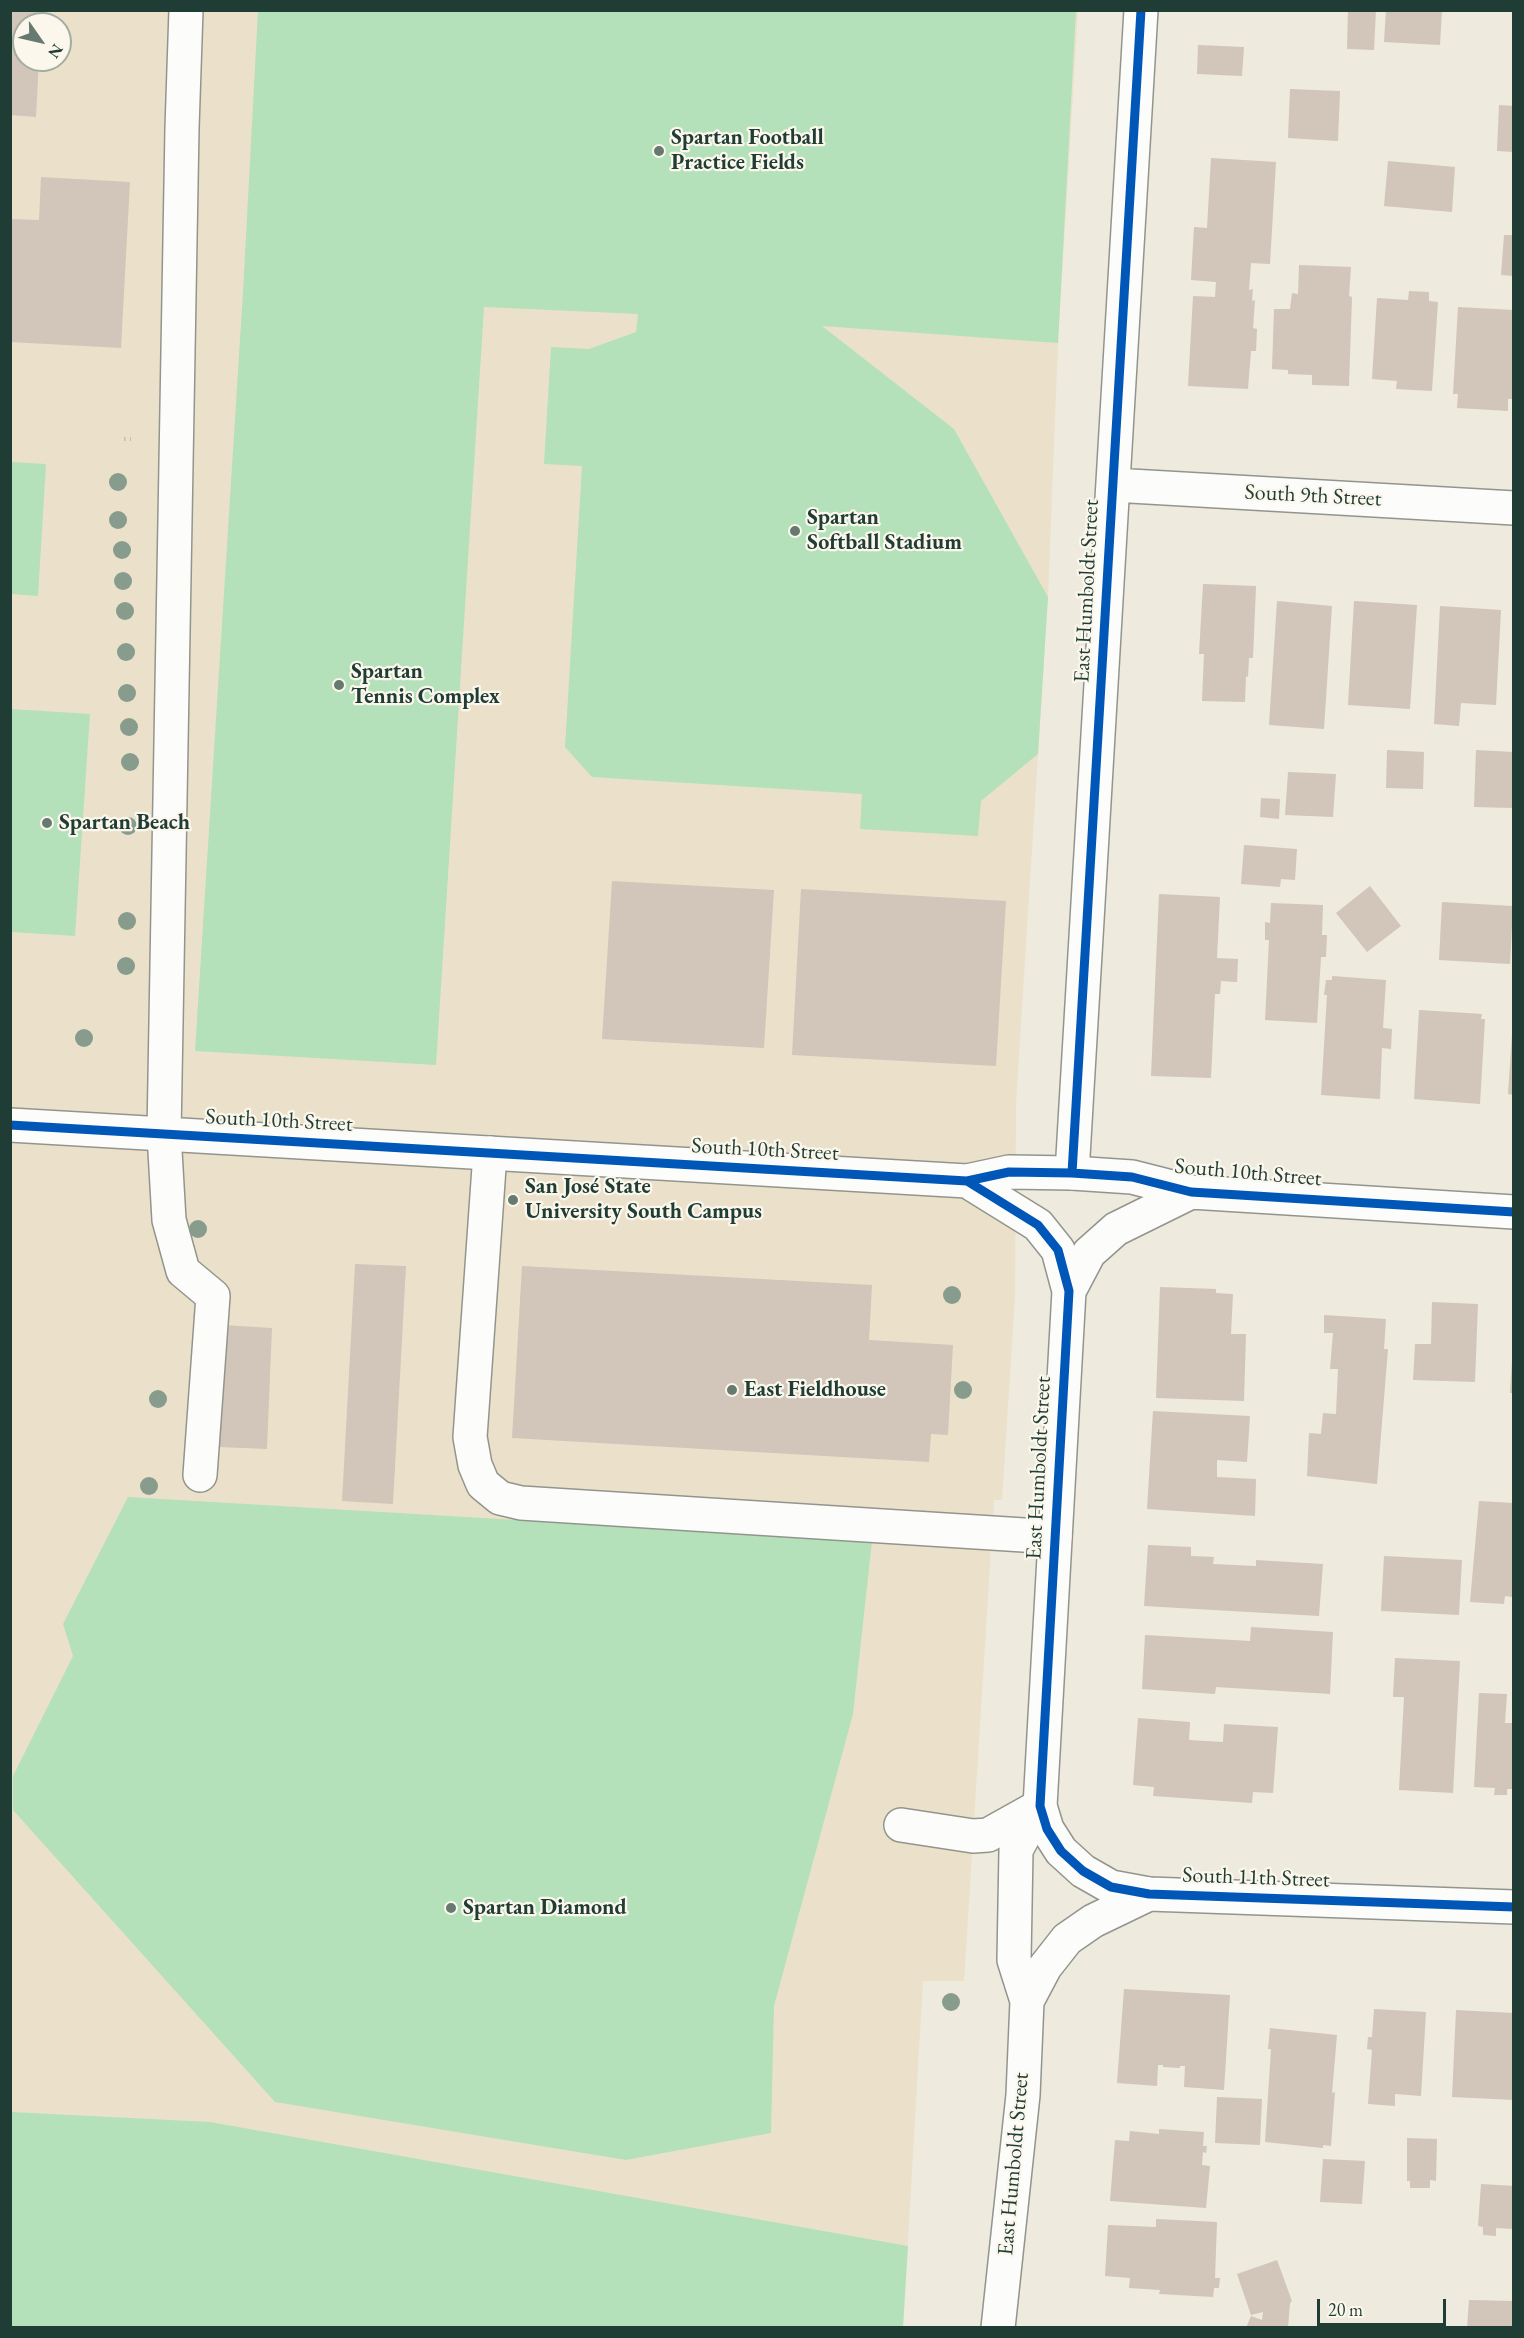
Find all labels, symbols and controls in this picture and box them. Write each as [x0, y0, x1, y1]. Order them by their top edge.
north arrow [12, 12, 72, 72]
text: N [43, 40, 68, 62]
place label: Spartan Football Practice Fields [671, 125, 824, 176]
marker: Spartan Football Practice Fields [652, 144, 666, 158]
street label: South 9th Street [1244, 479, 1382, 513]
street label: East Humboldt Street [1069, 499, 1105, 683]
place label: Spartan Softball Stadium [807, 505, 962, 556]
marker: Spartan Softball Stadium [788, 524, 802, 538]
place label: Spartan Tennis Complex [351, 659, 500, 710]
marker: Spartan Tennis Complex [332, 678, 346, 692]
place label: Spartan Beach [59, 810, 190, 836]
marker: Spartan Beach [40, 816, 54, 830]
street label: South 10th Street [205, 1104, 353, 1138]
street label: South 10th Street [691, 1133, 839, 1167]
street label: South 10th Street [1173, 1153, 1323, 1193]
place label: San José State University South Campus [525, 1174, 762, 1226]
marker: San José State University South Campus [506, 1193, 520, 1207]
street label: East Humboldt Street [1021, 1376, 1057, 1560]
place label: East Fieldhouse [744, 1377, 886, 1403]
marker: East Fieldhouse [725, 1383, 739, 1397]
street label: South 11th Street [1182, 1862, 1330, 1894]
place label: Spartan Diamond [463, 1895, 627, 1921]
marker: Spartan Diamond [444, 1901, 458, 1915]
street label: East Humboldt Street [993, 2071, 1035, 2257]
scale bar [1320, 2287, 1449, 2325]
text: 20 m [1328, 2298, 1363, 2321]

